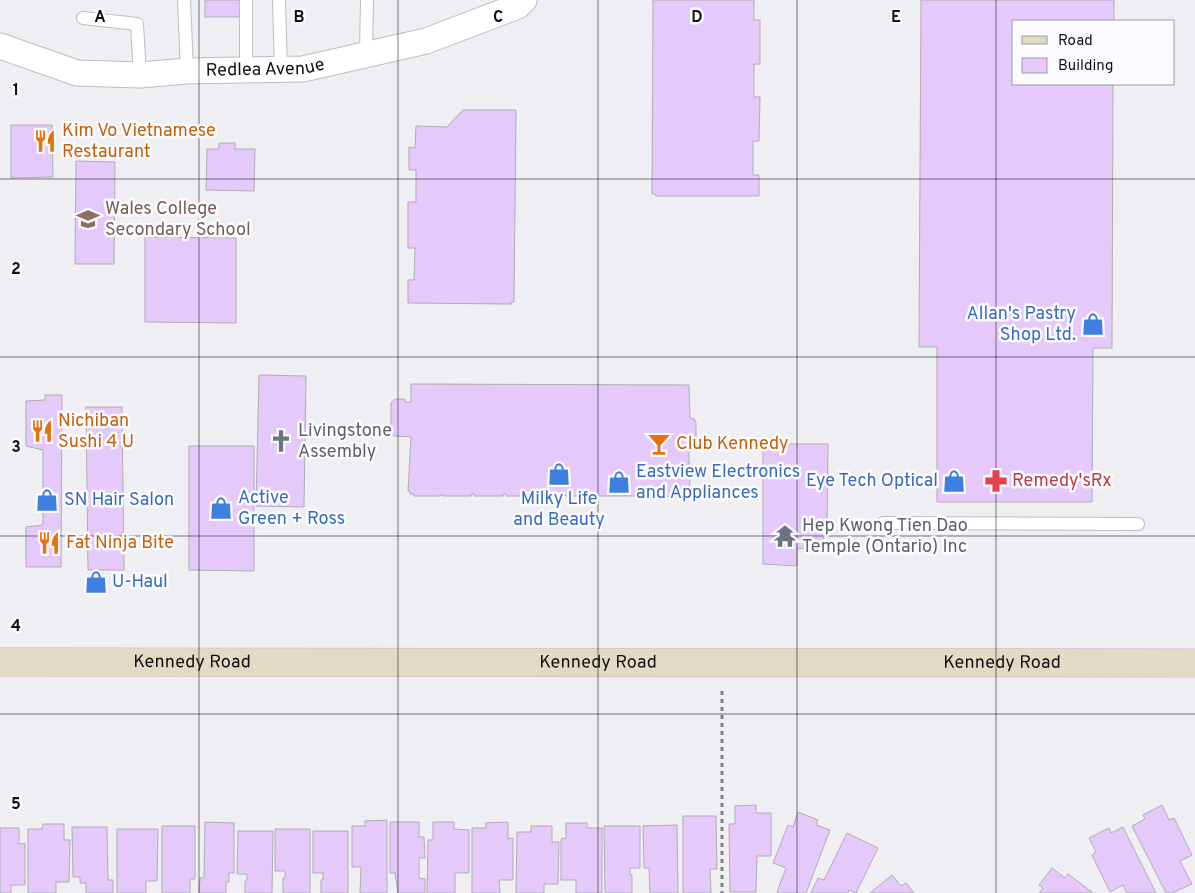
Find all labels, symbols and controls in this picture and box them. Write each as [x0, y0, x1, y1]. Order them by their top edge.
text: A [94, 8, 106, 28]
text: B [293, 8, 305, 28]
text: C [493, 8, 503, 28]
text: D [691, 8, 703, 28]
text: E [891, 8, 901, 28]
legend [1012, 20, 1175, 85]
text: Road [1058, 32, 1093, 51]
street label: Redlea Avenue [205, 53, 327, 82]
text: Building [1058, 57, 1113, 76]
text: 1 [13, 81, 19, 101]
place label: Kim Vo Vietnamese Restaurant [62, 120, 216, 164]
restaurant icon: Kim Vo Vietnamese Restaurant [32, 128, 58, 154]
place label: Wales College Secondary School [105, 198, 251, 242]
school or university icon: Wales College Secondary School [75, 206, 101, 232]
text: 2 [11, 260, 21, 280]
place label: Allan's Pastry Shop Ltd. [967, 303, 1076, 347]
shop icon: Allan's Pastry Shop Ltd. [1080, 311, 1106, 337]
place label: Nichiban Sushi 4 U [58, 410, 134, 454]
restaurant icon: Nichiban Sushi 4 U [29, 418, 55, 444]
place label: Livingstone Assembly [298, 420, 392, 464]
church icon: Livingstone Assembly [268, 428, 294, 454]
bar icon: Club Kennedy [646, 431, 672, 457]
place label: Club Kennedy [676, 433, 789, 456]
text: 3 [11, 438, 21, 458]
shop icon: Milky Life and Beauty [546, 461, 572, 487]
place label: Eastview Electronics and Appliances [636, 461, 800, 505]
shop icon: Eye Tech Optical [941, 468, 967, 494]
pharmacy icon: Remedy'sRx [983, 468, 1009, 494]
shop icon: Eastview Electronics and Appliances [606, 469, 632, 495]
place label: Eye Tech Optical [806, 470, 938, 493]
place label: Remedy'sRx [1012, 470, 1112, 493]
shop icon: SN Hair Salon [34, 487, 60, 513]
place label: Active Green + Ross [238, 487, 345, 531]
place label: Milky Life and Beauty [513, 488, 605, 532]
place label: SN Hair Salon [64, 489, 174, 512]
shop icon: Active Green + Ross [208, 495, 234, 521]
place label: Hep Kwong Tien Dao Temple (Ontario) Inc [802, 515, 968, 559]
temple icon: Hep Kwong Tien Dao Temple (Ontario) Inc [772, 523, 798, 549]
restaurant icon: Fat Ninja Bite [36, 530, 62, 556]
place label: Fat Ninja Bite [66, 532, 174, 555]
shop icon: U-Haul [83, 569, 109, 595]
place label: U-Haul [112, 571, 168, 594]
text: 4 [11, 617, 21, 637]
street label: Kennedy Road [133, 651, 251, 674]
street label: Kennedy Road [539, 651, 657, 674]
street label: Kennedy Road [943, 651, 1061, 674]
text: 5 [11, 795, 21, 815]

